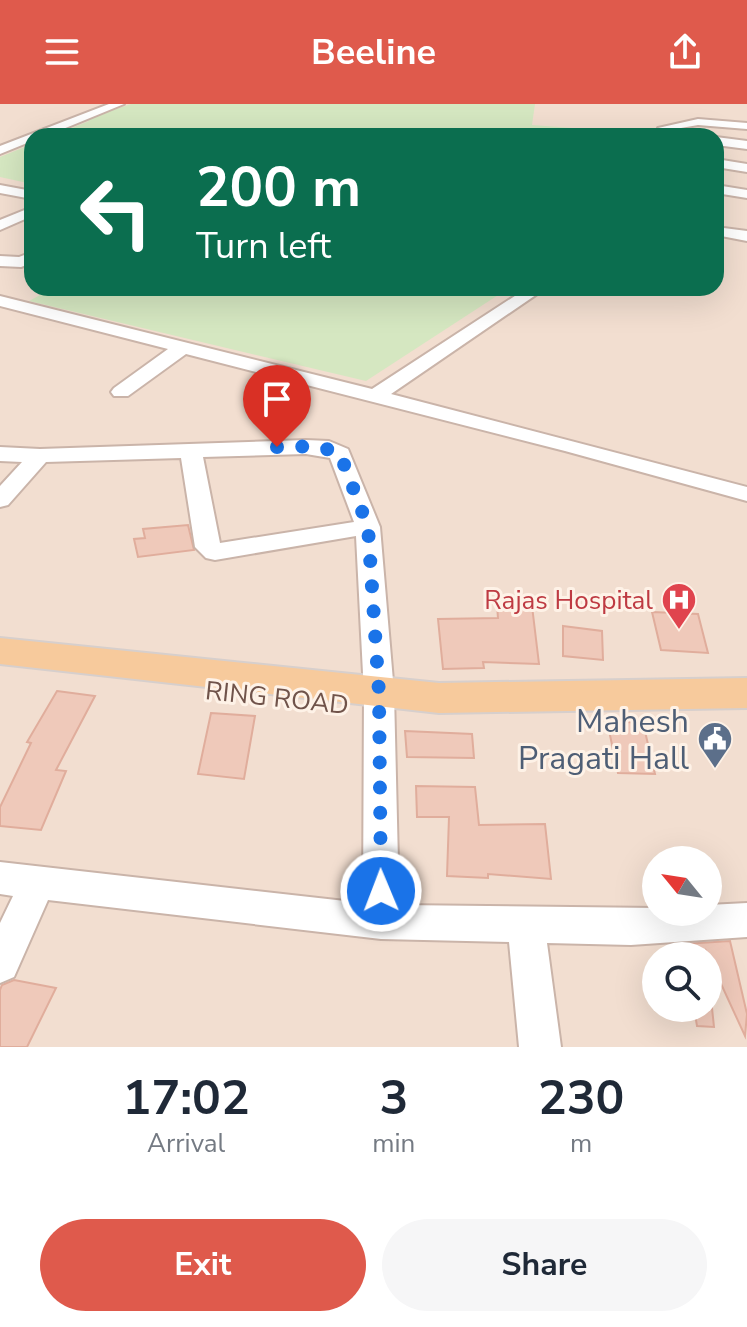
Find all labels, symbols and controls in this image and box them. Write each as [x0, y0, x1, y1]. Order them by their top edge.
text: Beeline [311, 28, 436, 77]
icon: menu [40, 30, 84, 74]
icon: share [663, 30, 707, 74]
text: 200 m [196, 149, 361, 226]
icon: left [64, 160, 168, 264]
text: Turn left [196, 222, 331, 271]
pin [243, 365, 311, 447]
icon: arrive [255, 377, 299, 421]
hospital icon: Rajas Hospital [660, 581, 698, 631]
place label: Rajas Hospital [484, 583, 653, 618]
street label: RING ROAD [204, 673, 350, 723]
place label: Mahesh Pragati Hall [518, 700, 690, 780]
public building icon: Mahesh Pragati Hall [696, 720, 734, 770]
north arrow [642, 846, 722, 926]
map controls [642, 846, 722, 1022]
position arrow [339, 849, 423, 933]
button: search [642, 942, 722, 1022]
text: 17:02 [123, 1065, 250, 1131]
text: 3 [379, 1065, 408, 1131]
text: 230 [538, 1065, 624, 1131]
text: Arrival [147, 1126, 225, 1161]
text: min [372, 1126, 415, 1161]
text: m [570, 1126, 592, 1161]
button: Exit [40, 1219, 366, 1311]
button: Share [382, 1219, 707, 1311]

